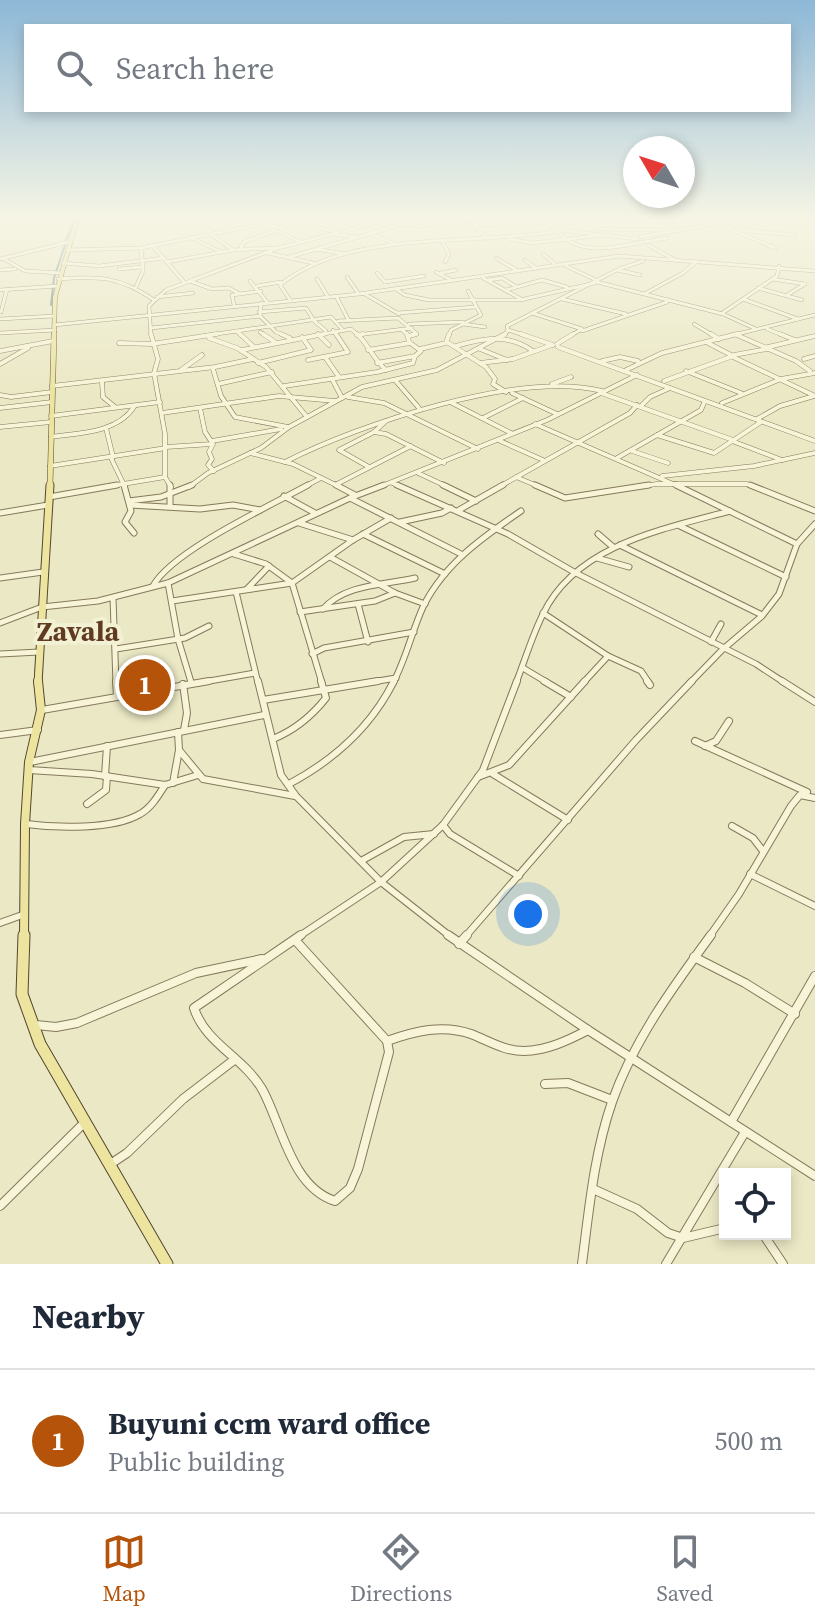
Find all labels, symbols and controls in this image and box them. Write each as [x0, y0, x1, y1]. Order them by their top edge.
search box [24, 24, 791, 112]
icon: search [52, 46, 96, 90]
text: Search here [116, 48, 274, 89]
north arrow [623, 136, 695, 208]
district label: Zavala [37, 612, 119, 650]
pin: 1 [119, 655, 171, 715]
your location [508, 894, 548, 934]
map controls [719, 1168, 791, 1240]
button: locate [719, 1168, 791, 1240]
text: Nearby [32, 1293, 145, 1339]
text: Buyuni ccm ward office [108, 1403, 430, 1444]
text: 1 [51, 1423, 65, 1459]
text: 500 m [715, 1423, 783, 1459]
text: Public building [108, 1444, 285, 1480]
tab: Map [102, 1530, 146, 1608]
tab: Directions [350, 1530, 452, 1608]
tab: Saved [656, 1530, 713, 1608]

